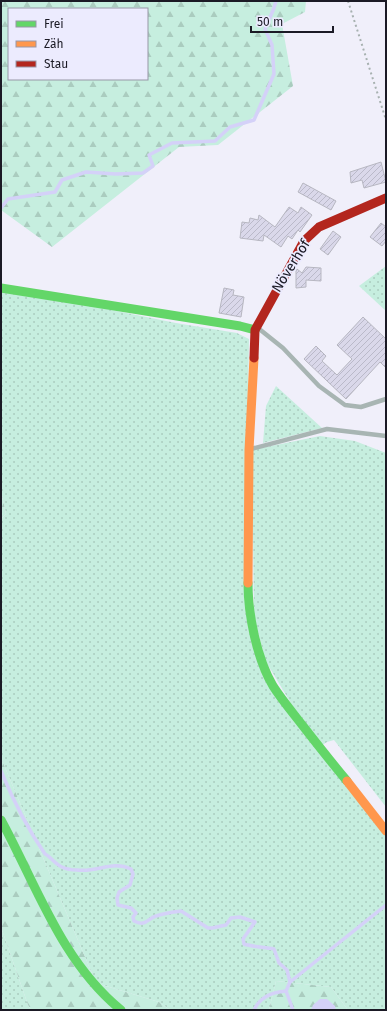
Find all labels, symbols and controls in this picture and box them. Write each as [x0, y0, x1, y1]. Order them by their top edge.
legend [8, 8, 148, 80]
scale bar [251, 8, 333, 34]
text: 50 m [257, 15, 283, 29]
text: Frei [44, 17, 64, 31]
text: Zäh [44, 37, 64, 51]
text: Stau [44, 57, 68, 71]
street label: Növerhof [268, 236, 314, 295]

